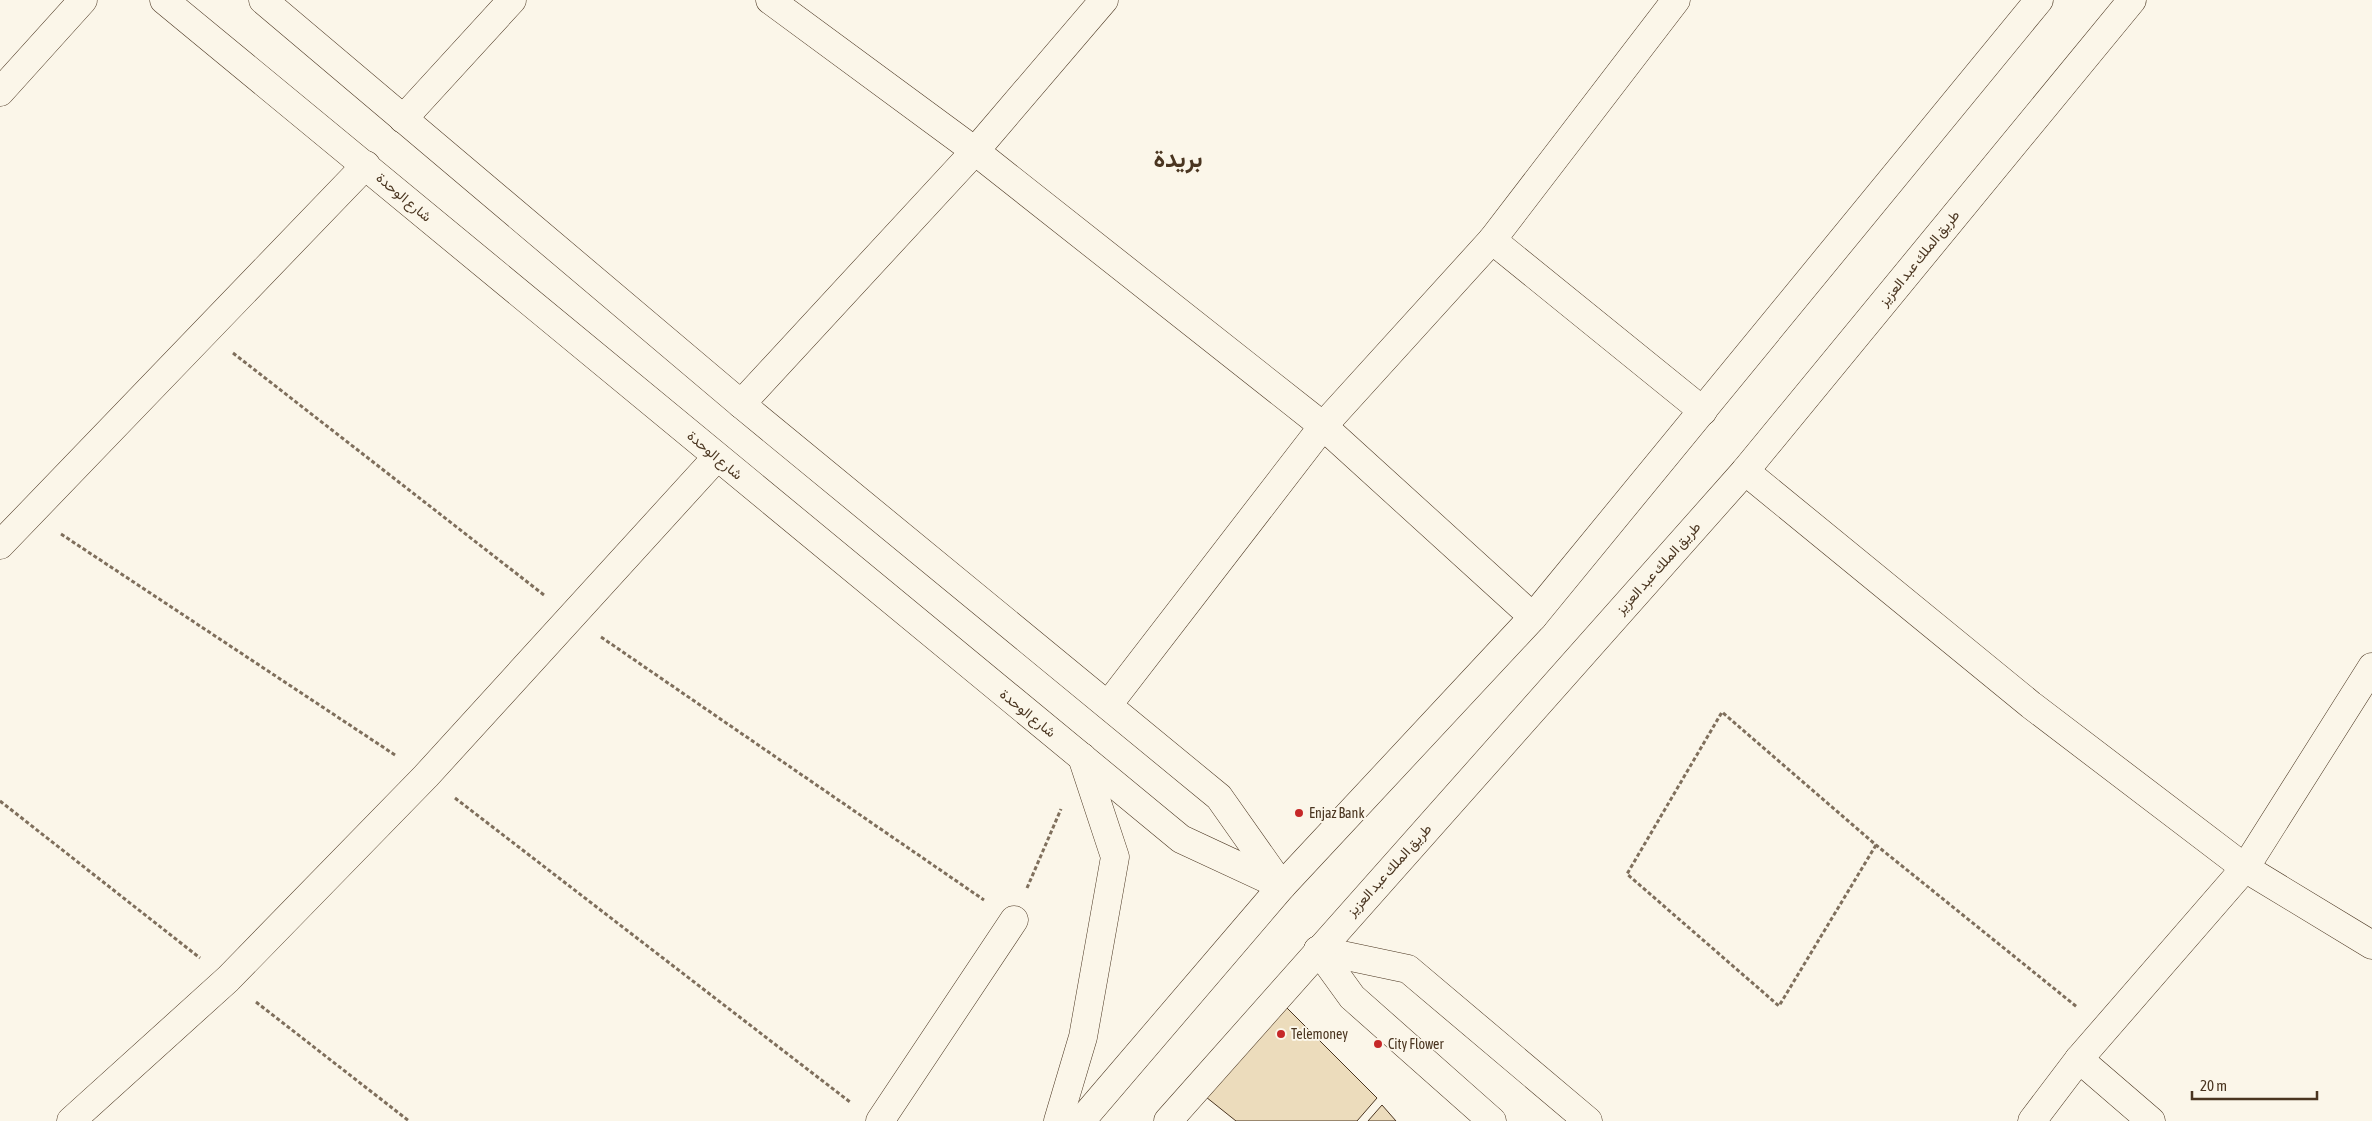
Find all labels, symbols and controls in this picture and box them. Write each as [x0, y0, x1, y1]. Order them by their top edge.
district label: بريدة [1153, 145, 1203, 174]
street label: شارع الوحدة [371, 169, 435, 227]
street label: طريق الملك عبد العزيز [1875, 207, 1963, 310]
street label: شارع الوحدة [682, 427, 746, 485]
street label: طريق الملك عبد العزيز [1612, 519, 1704, 619]
street label: شارع الوحدة [995, 686, 1059, 743]
place label: Enjaz Bank [1309, 805, 1365, 821]
marker: Enjaz Bank [1293, 807, 1305, 819]
street label: طريق الملك عبد العزيز [1343, 821, 1435, 921]
place label: Telemoney [1291, 1026, 1348, 1042]
marker: Telemoney [1275, 1028, 1287, 1040]
place label: City Flower [1388, 1036, 1444, 1052]
marker: City Flower [1372, 1038, 1384, 1050]
scale bar [2192, 1068, 2317, 1100]
text: 20 m [2200, 1077, 2227, 1094]

